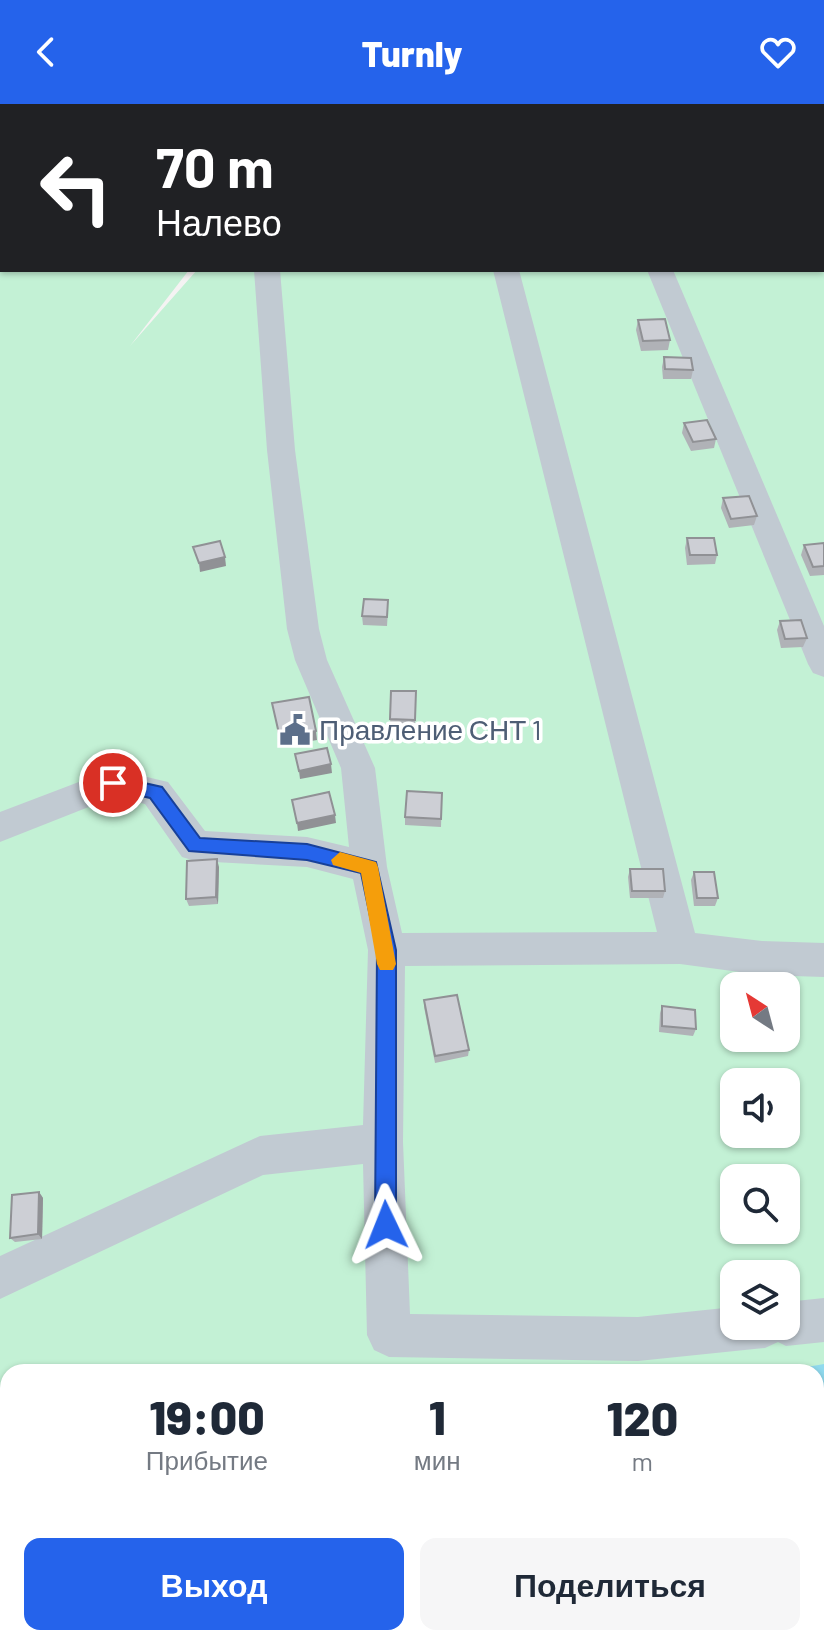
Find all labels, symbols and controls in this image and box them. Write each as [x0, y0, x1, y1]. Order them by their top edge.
icon: back [24, 30, 68, 74]
icon: heart [756, 30, 800, 74]
text: Turnly [362, 31, 462, 74]
text: 70 m [156, 132, 274, 199]
icon: left [24, 136, 128, 240]
text: Налево [156, 200, 282, 243]
place label: Правление СНТ 1 [319, 712, 542, 746]
public building icon: Правление СНТ 1 [278, 713, 312, 747]
pin [79, 749, 147, 817]
icon: arrive [91, 761, 135, 805]
north arrow [720, 972, 800, 1052]
map controls [720, 972, 800, 1340]
button: sound [720, 1068, 800, 1148]
button: search [720, 1164, 800, 1244]
position arrow [344, 1183, 428, 1267]
button: layers [720, 1260, 800, 1340]
text: 19:00 [149, 1387, 265, 1445]
text: 1 [429, 1387, 446, 1445]
text: 120 [606, 1388, 678, 1446]
text: Прибытие [146, 1444, 268, 1475]
text: мин [414, 1444, 461, 1475]
text: m [632, 1445, 653, 1476]
button: Выход [24, 1538, 404, 1630]
button: Поделиться [420, 1538, 800, 1630]

